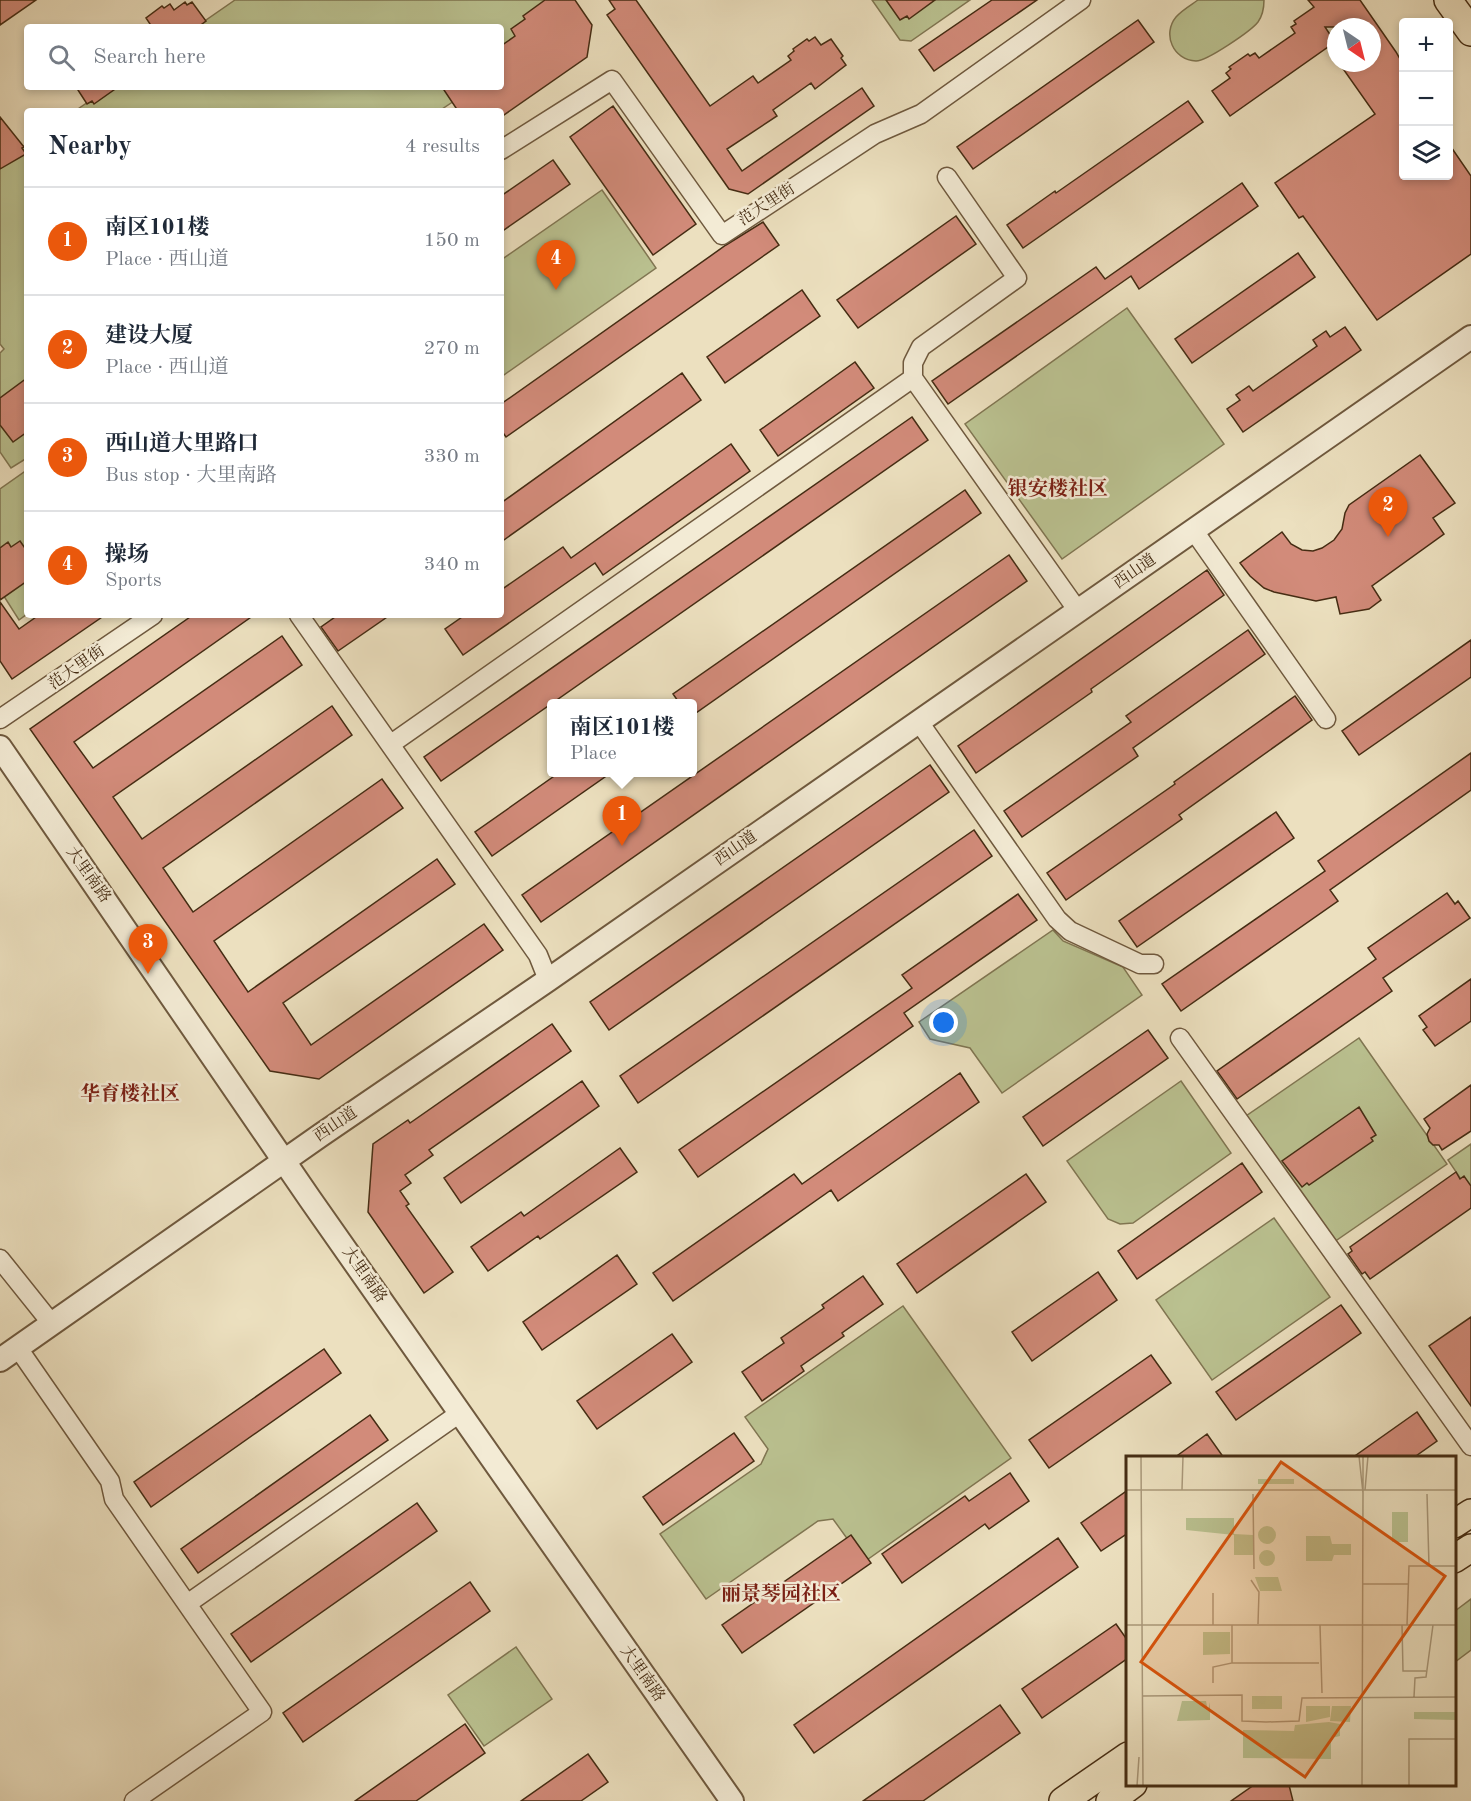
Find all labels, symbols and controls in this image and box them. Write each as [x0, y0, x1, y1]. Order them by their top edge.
north arrow [1327, 18, 1381, 72]
map controls [1399, 18, 1453, 180]
button: + [1399, 18, 1453, 72]
search box [24, 24, 504, 90]
icon: search [45, 41, 78, 74]
text: Search here [93, 46, 206, 68]
button: − [1399, 72, 1453, 126]
button: layers [1399, 126, 1453, 180]
text: Nearby [48, 134, 132, 160]
text: 4 results [405, 137, 480, 157]
street label: 范大里街 [735, 179, 798, 229]
text: 南区101楼 [105, 217, 209, 239]
text: 1 [62, 231, 73, 251]
text: 150 m [424, 231, 480, 251]
pin: 4 [536, 240, 576, 290]
text: Place · 西山道 [105, 250, 229, 270]
text: 建设大厦 [105, 325, 193, 347]
text: 2 [62, 339, 73, 359]
text: 270 m [424, 339, 480, 359]
text: Place · 西山道 [105, 358, 229, 378]
text: 西山道大里路口 [105, 433, 259, 455]
text: 3 [62, 447, 73, 467]
text: 330 m [424, 447, 480, 467]
text: Bus stop · 大里南路 [105, 466, 277, 486]
district label: 银安楼社区 [1008, 477, 1108, 500]
pin: 2 [1368, 488, 1408, 537]
text: 操场 [105, 544, 149, 566]
street label: 西山道 [1110, 550, 1159, 592]
text: 4 [62, 555, 73, 575]
text: 340 m [424, 555, 480, 575]
text: Sports [105, 571, 162, 591]
street label: 范大里街 [45, 641, 108, 693]
popup [547, 699, 697, 777]
text: 南区101楼 [570, 717, 674, 739]
text: Place [570, 744, 617, 764]
pin: 1 [602, 796, 642, 846]
street label: 西山道 [711, 827, 760, 869]
street label: 大里南路 [63, 843, 115, 906]
pin: 3 [128, 924, 168, 974]
your location [929, 1008, 958, 1037]
district label: 华育楼社区 [80, 1082, 180, 1105]
street label: 西山道 [311, 1103, 360, 1145]
street label: 大里南路 [339, 1243, 391, 1306]
inset map [1126, 1456, 1456, 1786]
district label: 丽景琴园社区 [721, 1583, 841, 1605]
street label: 大里南路 [617, 1642, 669, 1705]

